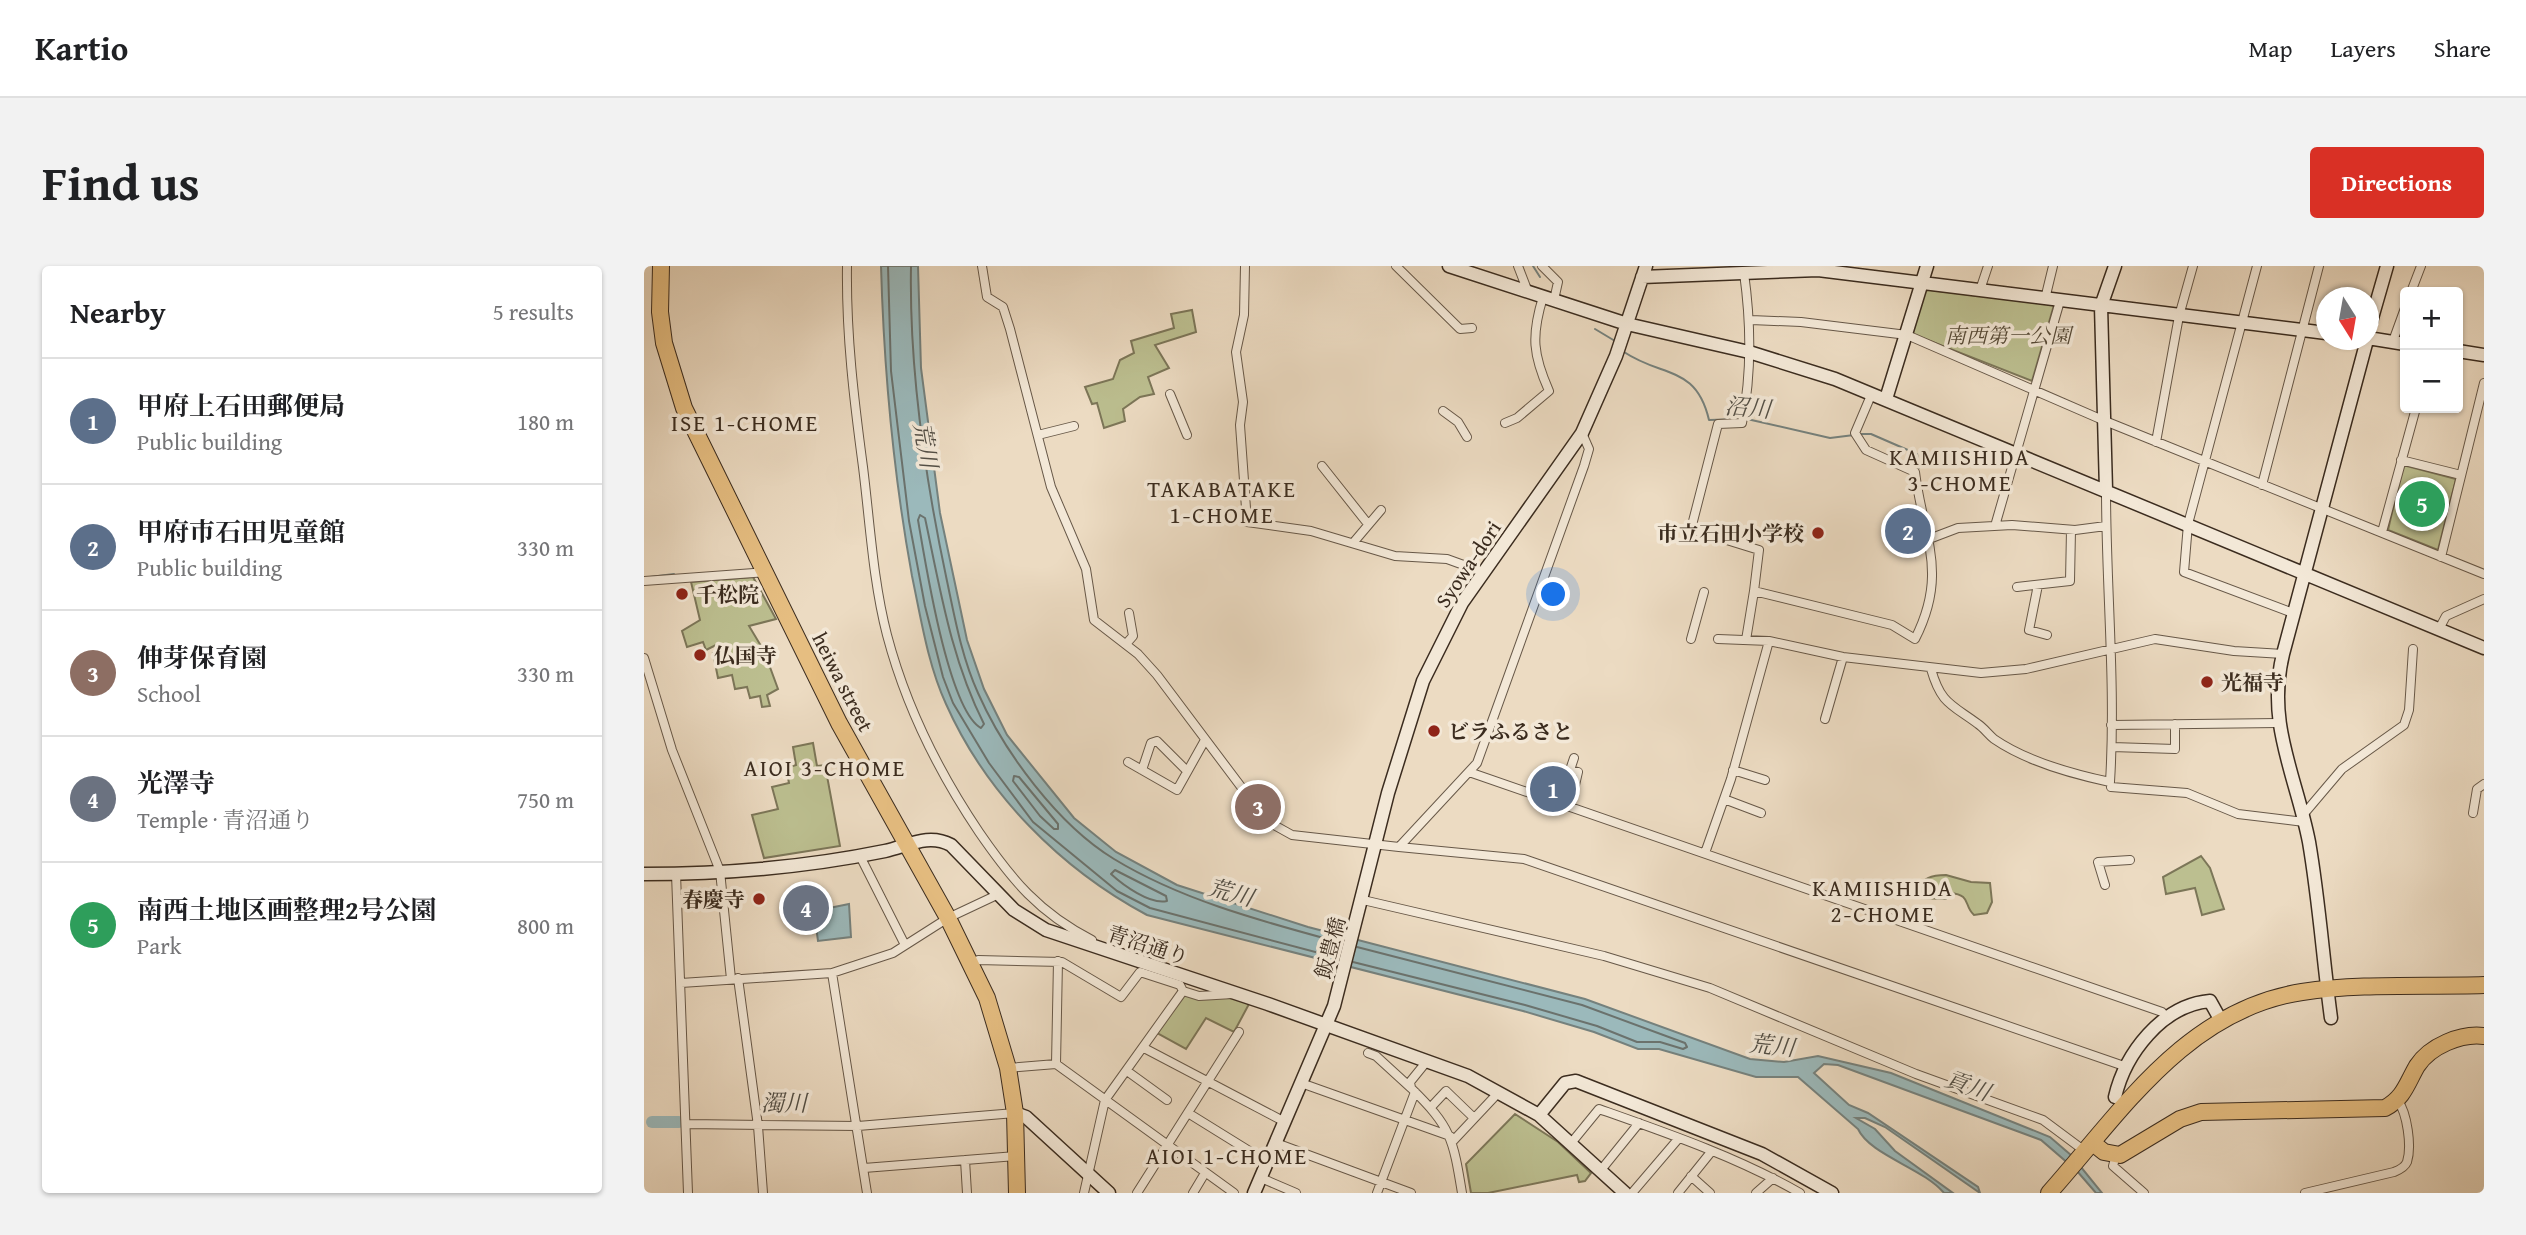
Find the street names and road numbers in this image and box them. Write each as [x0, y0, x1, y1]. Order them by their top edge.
street label: Syowa-dori [1428, 514, 1509, 614]
street label: heiwa street [805, 627, 882, 738]
street label: 飯豊橋 [1307, 914, 1353, 982]
street label: 青沼通り [1103, 917, 1193, 973]

